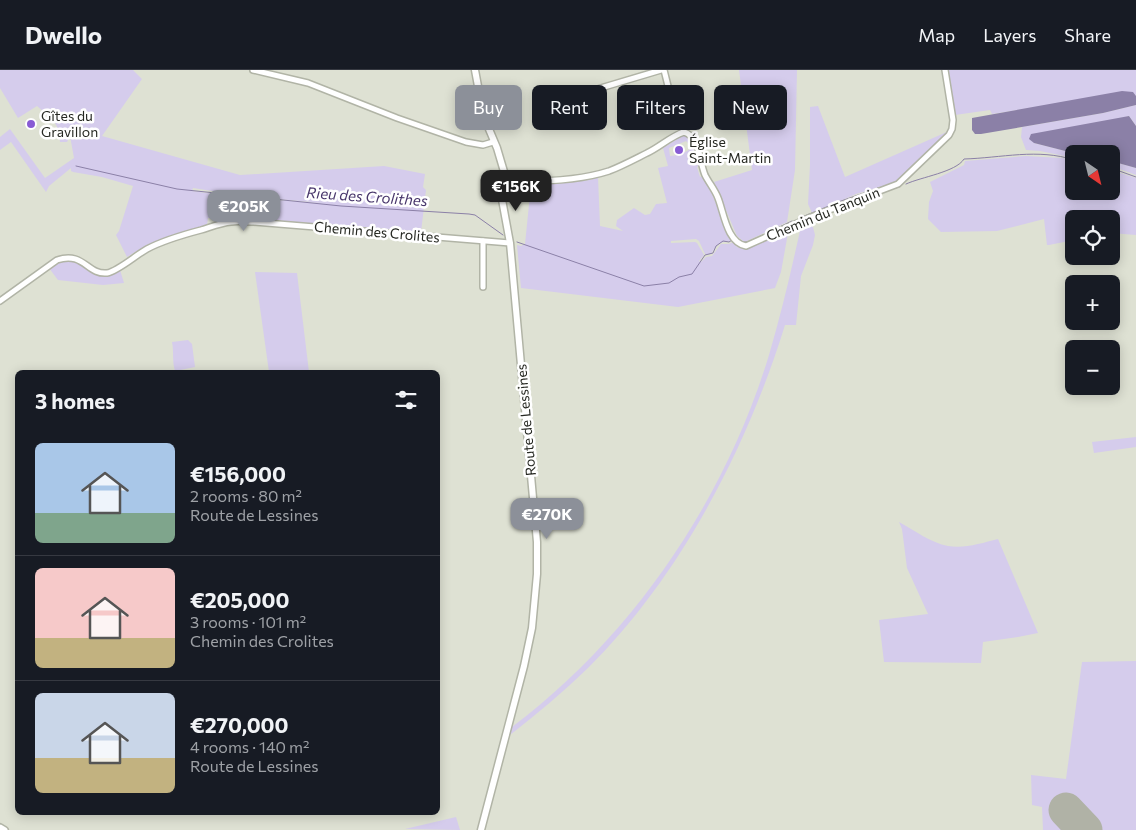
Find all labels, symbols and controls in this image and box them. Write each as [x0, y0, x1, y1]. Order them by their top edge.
text: Dwello [25, 20, 102, 49]
text: Map [918, 24, 955, 46]
text: Layers [983, 24, 1036, 46]
text: Share [1064, 24, 1111, 46]
chip: Buy [455, 85, 522, 130]
chip: Rent [532, 85, 607, 130]
chip: Filters [617, 85, 704, 130]
chip: New [714, 85, 787, 130]
place label: Gîtes du Gravillon [41, 107, 98, 140]
marker: Gîtes du Gravillon [25, 118, 37, 130]
place label: Église Saint-Martin [689, 133, 771, 166]
marker: Église Saint-Martin [673, 144, 685, 156]
north arrow [1065, 145, 1120, 200]
map controls [1065, 145, 1120, 395]
pin: €156K [481, 170, 551, 212]
text: €156K [492, 176, 540, 195]
water label: Rieu des Crolithes [306, 183, 428, 209]
street label: Chemin du Tanquin [764, 183, 882, 244]
pin: €205K [209, 190, 279, 232]
text: €205K [218, 196, 270, 215]
button: locate [1065, 210, 1120, 265]
street label: Chemin des Crolites [314, 218, 440, 245]
button: + [1065, 275, 1120, 330]
button: − [1065, 340, 1120, 395]
street label: Route de Lessines [512, 363, 539, 477]
icon: filters [392, 386, 420, 414]
text: 3 homes [35, 388, 115, 413]
text: €156,000 [190, 461, 286, 486]
icon: home [75, 463, 135, 523]
text: 2 rooms · 80 m² [190, 486, 302, 505]
pin: €270K [512, 498, 582, 540]
text: €270K [522, 504, 572, 523]
text: Route de Lessines [190, 505, 319, 524]
text: €205,000 [190, 587, 289, 612]
icon: home [75, 588, 135, 648]
text: 3 rooms · 101 m² [190, 612, 306, 631]
text: Chemin des Crolites [190, 631, 334, 650]
text: €270,000 [190, 712, 289, 737]
icon: home [75, 713, 135, 773]
text: 4 rooms · 140 m² [190, 737, 309, 756]
text: Route de Lessines [190, 756, 319, 775]

